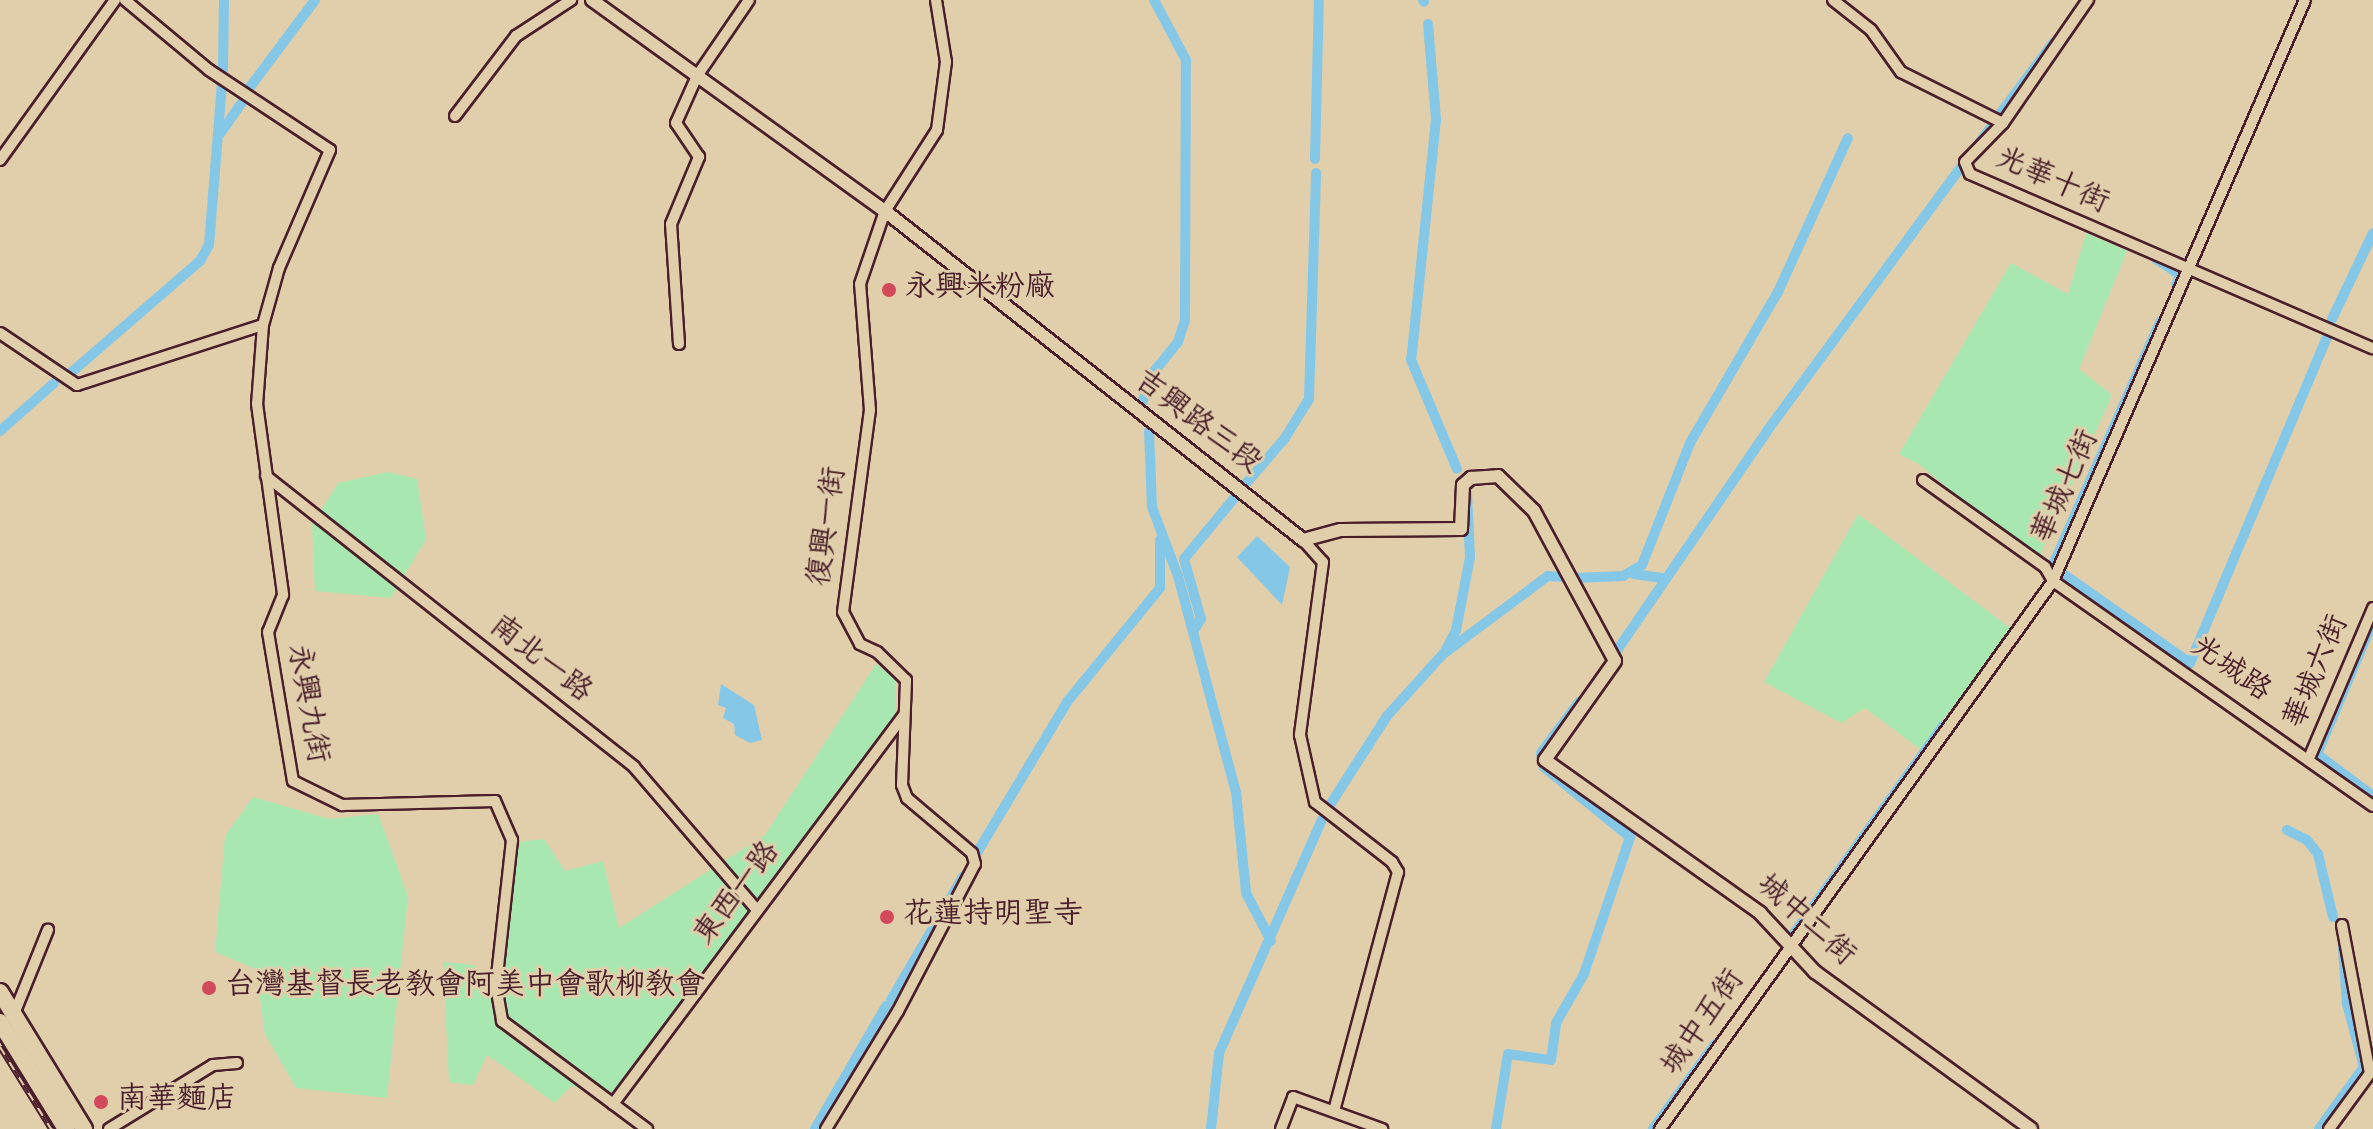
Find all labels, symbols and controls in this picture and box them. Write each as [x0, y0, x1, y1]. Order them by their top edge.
street label: 光華十街 [1989, 142, 2113, 224]
place label: 永興米粉廠 [905, 272, 1055, 308]
marker: 永興米粉廠 [880, 281, 898, 299]
street label: 吉興路三段 [1125, 364, 1267, 484]
street label: 華城七街 [2027, 426, 2109, 550]
street label: 復興一街 [804, 465, 856, 589]
street label: 南北一路 [481, 610, 597, 712]
street label: 華城六街 [2279, 611, 2359, 735]
street label: 光城路 [2182, 630, 2276, 712]
street label: 永興九街 [277, 642, 333, 766]
street label: 東西一路 [689, 836, 789, 954]
street label: 城中二街 [1747, 868, 1861, 976]
place label: 花蓮持明聖寺 [903, 899, 1083, 935]
marker: 花蓮持明聖寺 [878, 908, 896, 926]
street label: 城中五街 [1656, 965, 1754, 1083]
place label: 台灣基督長老教會阿美中會歌柳教會 [225, 970, 705, 1006]
marker: 台灣基督長老教會阿美中會歌柳教會 [200, 979, 218, 997]
place label: 南華麵店 [117, 1084, 237, 1120]
marker: 南華麵店 [92, 1093, 110, 1111]

